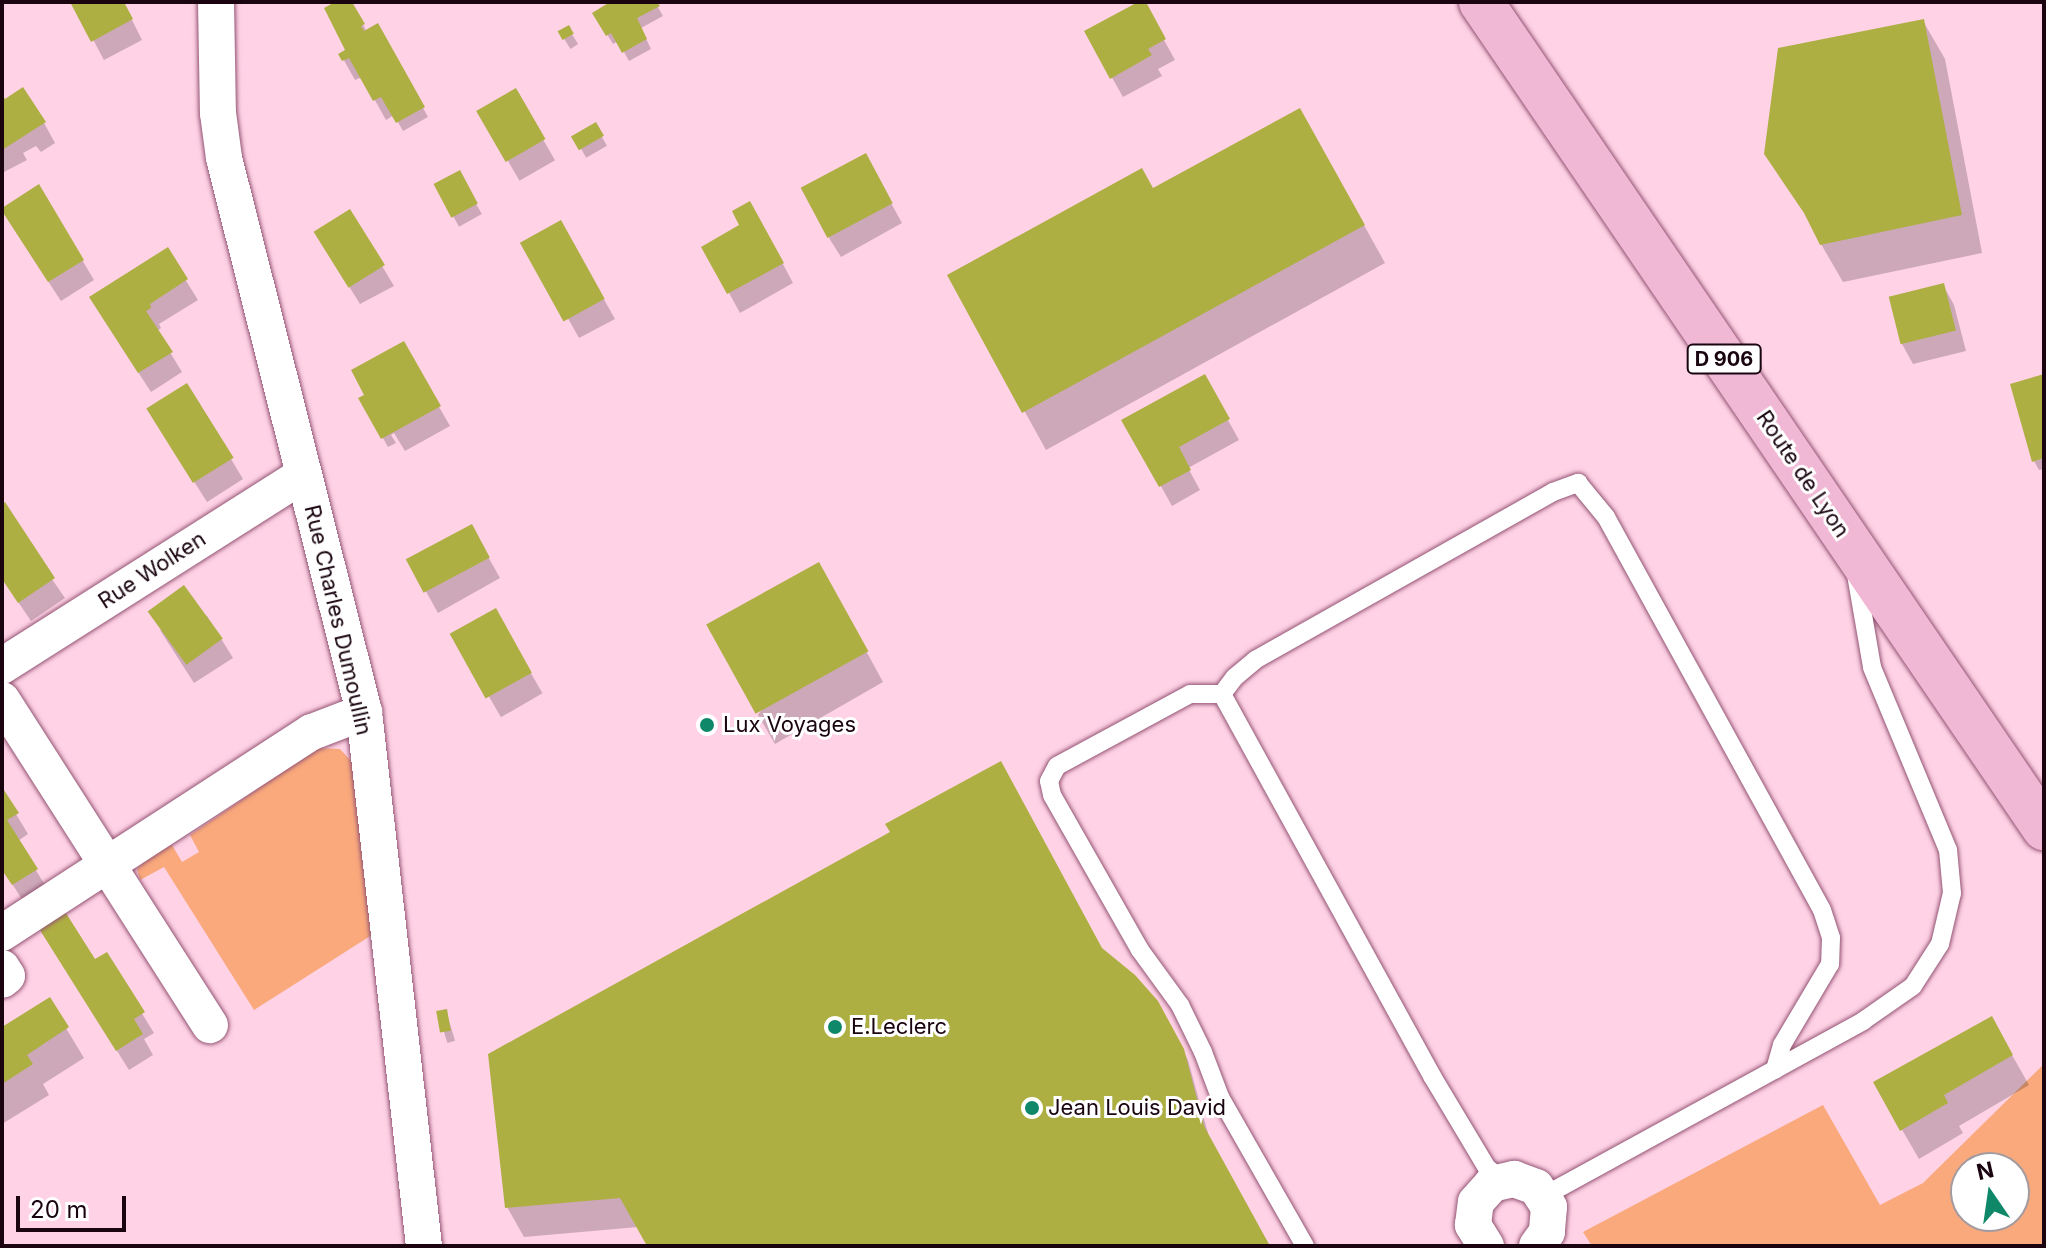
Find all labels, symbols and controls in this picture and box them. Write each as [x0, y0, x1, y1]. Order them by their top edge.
road number: D 906 [1686, 343, 1762, 375]
street label: Route de Lyon [1751, 405, 1855, 543]
street label: Rue Charles Dumoullin [299, 502, 377, 738]
street label: Rue Wolken [93, 526, 211, 614]
place label: Lux Voyages [723, 712, 856, 738]
marker: Lux Voyages [698, 716, 716, 734]
place label: E.Leclerc [851, 1014, 947, 1040]
marker: E.Leclerc [826, 1018, 844, 1036]
place label: Jean Louis David [1048, 1095, 1226, 1121]
marker: Jean Louis David [1023, 1099, 1041, 1117]
north arrow [1950, 1152, 2030, 1232]
text: N [1974, 1156, 1996, 1185]
scale bar [20, 1180, 130, 1230]
text: 20 m [30, 1195, 88, 1224]

